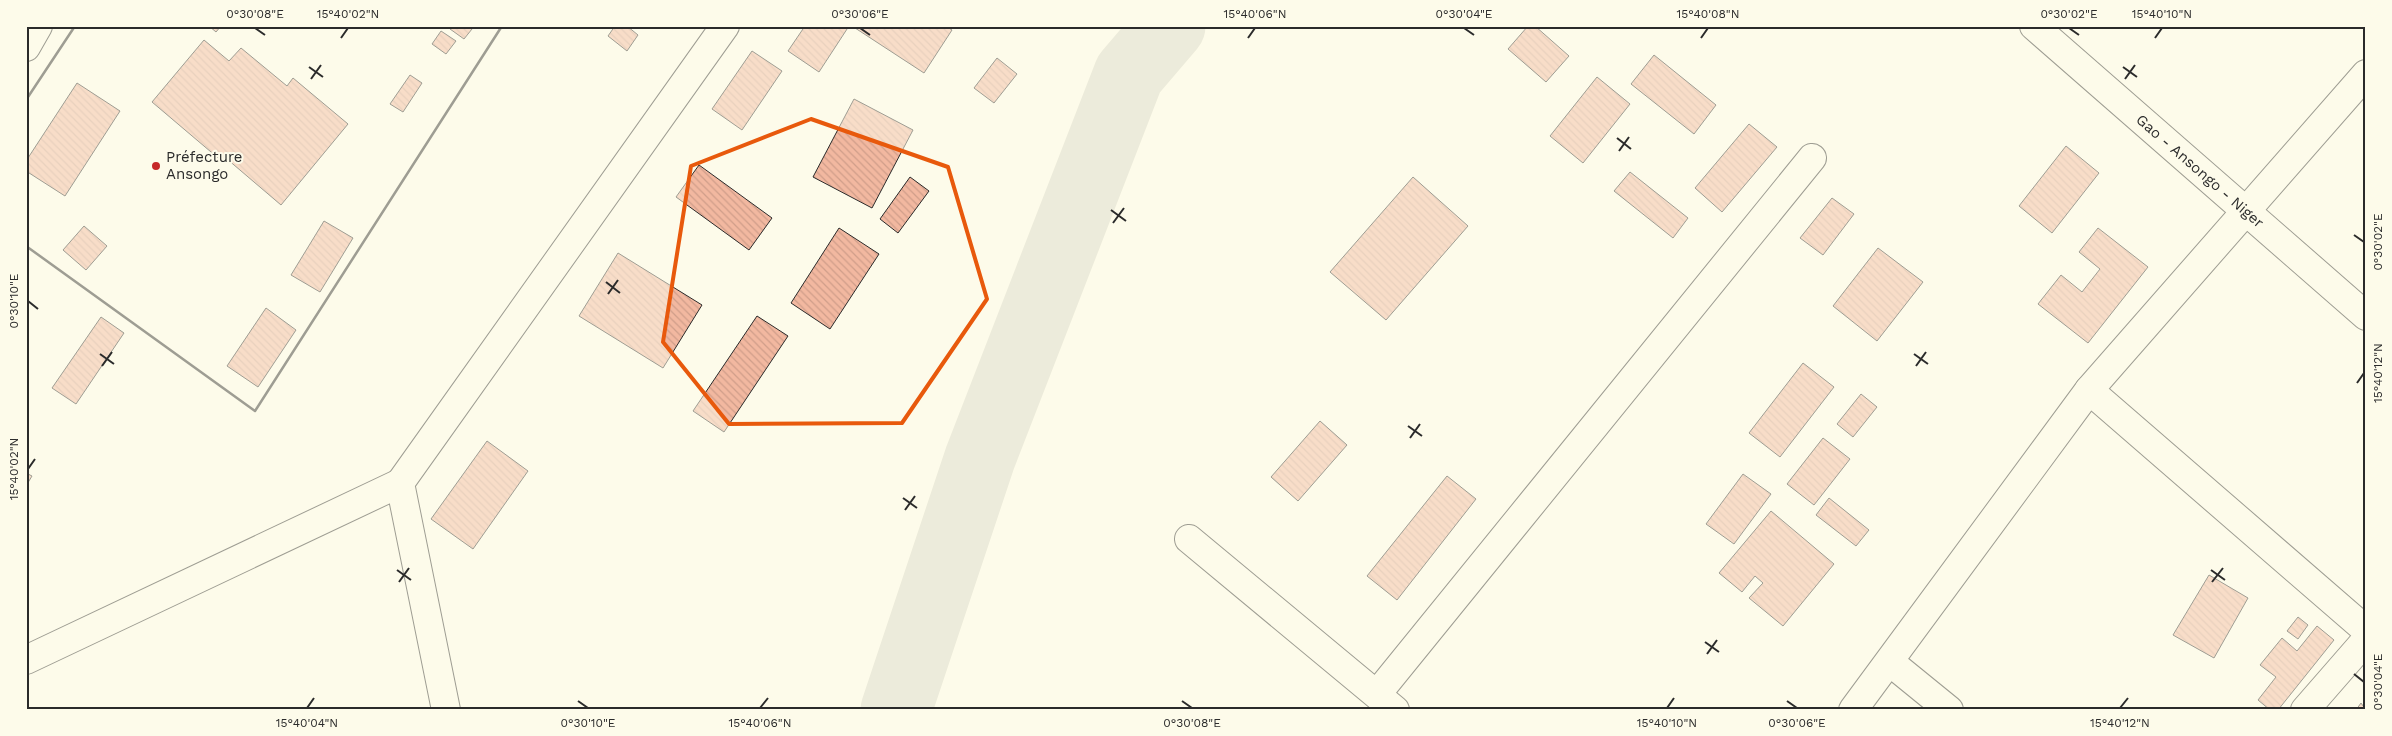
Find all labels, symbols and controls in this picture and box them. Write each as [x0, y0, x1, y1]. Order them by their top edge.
text: 0°30'08"E [226, 7, 284, 21]
text: 15°40'02"N [317, 7, 379, 21]
text: 0°30'06"E [831, 7, 889, 21]
text: 15°40'06"N [1224, 7, 1286, 21]
text: 0°30'04"E [1436, 7, 1493, 21]
text: 15°40'08"N [1677, 7, 1740, 21]
text: 0°30'02"E [2040, 7, 2098, 21]
text: 15°40'10"N [2132, 7, 2192, 21]
street label: Gao - Ansongo - Niger [2132, 111, 2268, 231]
place label: Préfecture Ansongo [166, 148, 242, 183]
marker: Préfecture Ansongo [150, 160, 162, 172]
text: 0°30'02"E [2371, 213, 2385, 271]
text: 0°30'10"E [7, 273, 21, 328]
text: 15°40'12"N [2371, 343, 2385, 403]
text: 15°40'02"N [7, 438, 21, 500]
text: 0°30'04"E [2371, 653, 2385, 710]
text: 15°40'04"N [276, 716, 338, 730]
text: 0°30'10"E [561, 716, 616, 730]
text: 15°40'06"N [729, 716, 791, 730]
text: 0°30'08"E [1163, 716, 1221, 730]
text: 15°40'10"N [1637, 716, 1697, 730]
text: 0°30'06"E [1768, 716, 1826, 730]
text: 15°40'12"N [2090, 716, 2150, 730]

